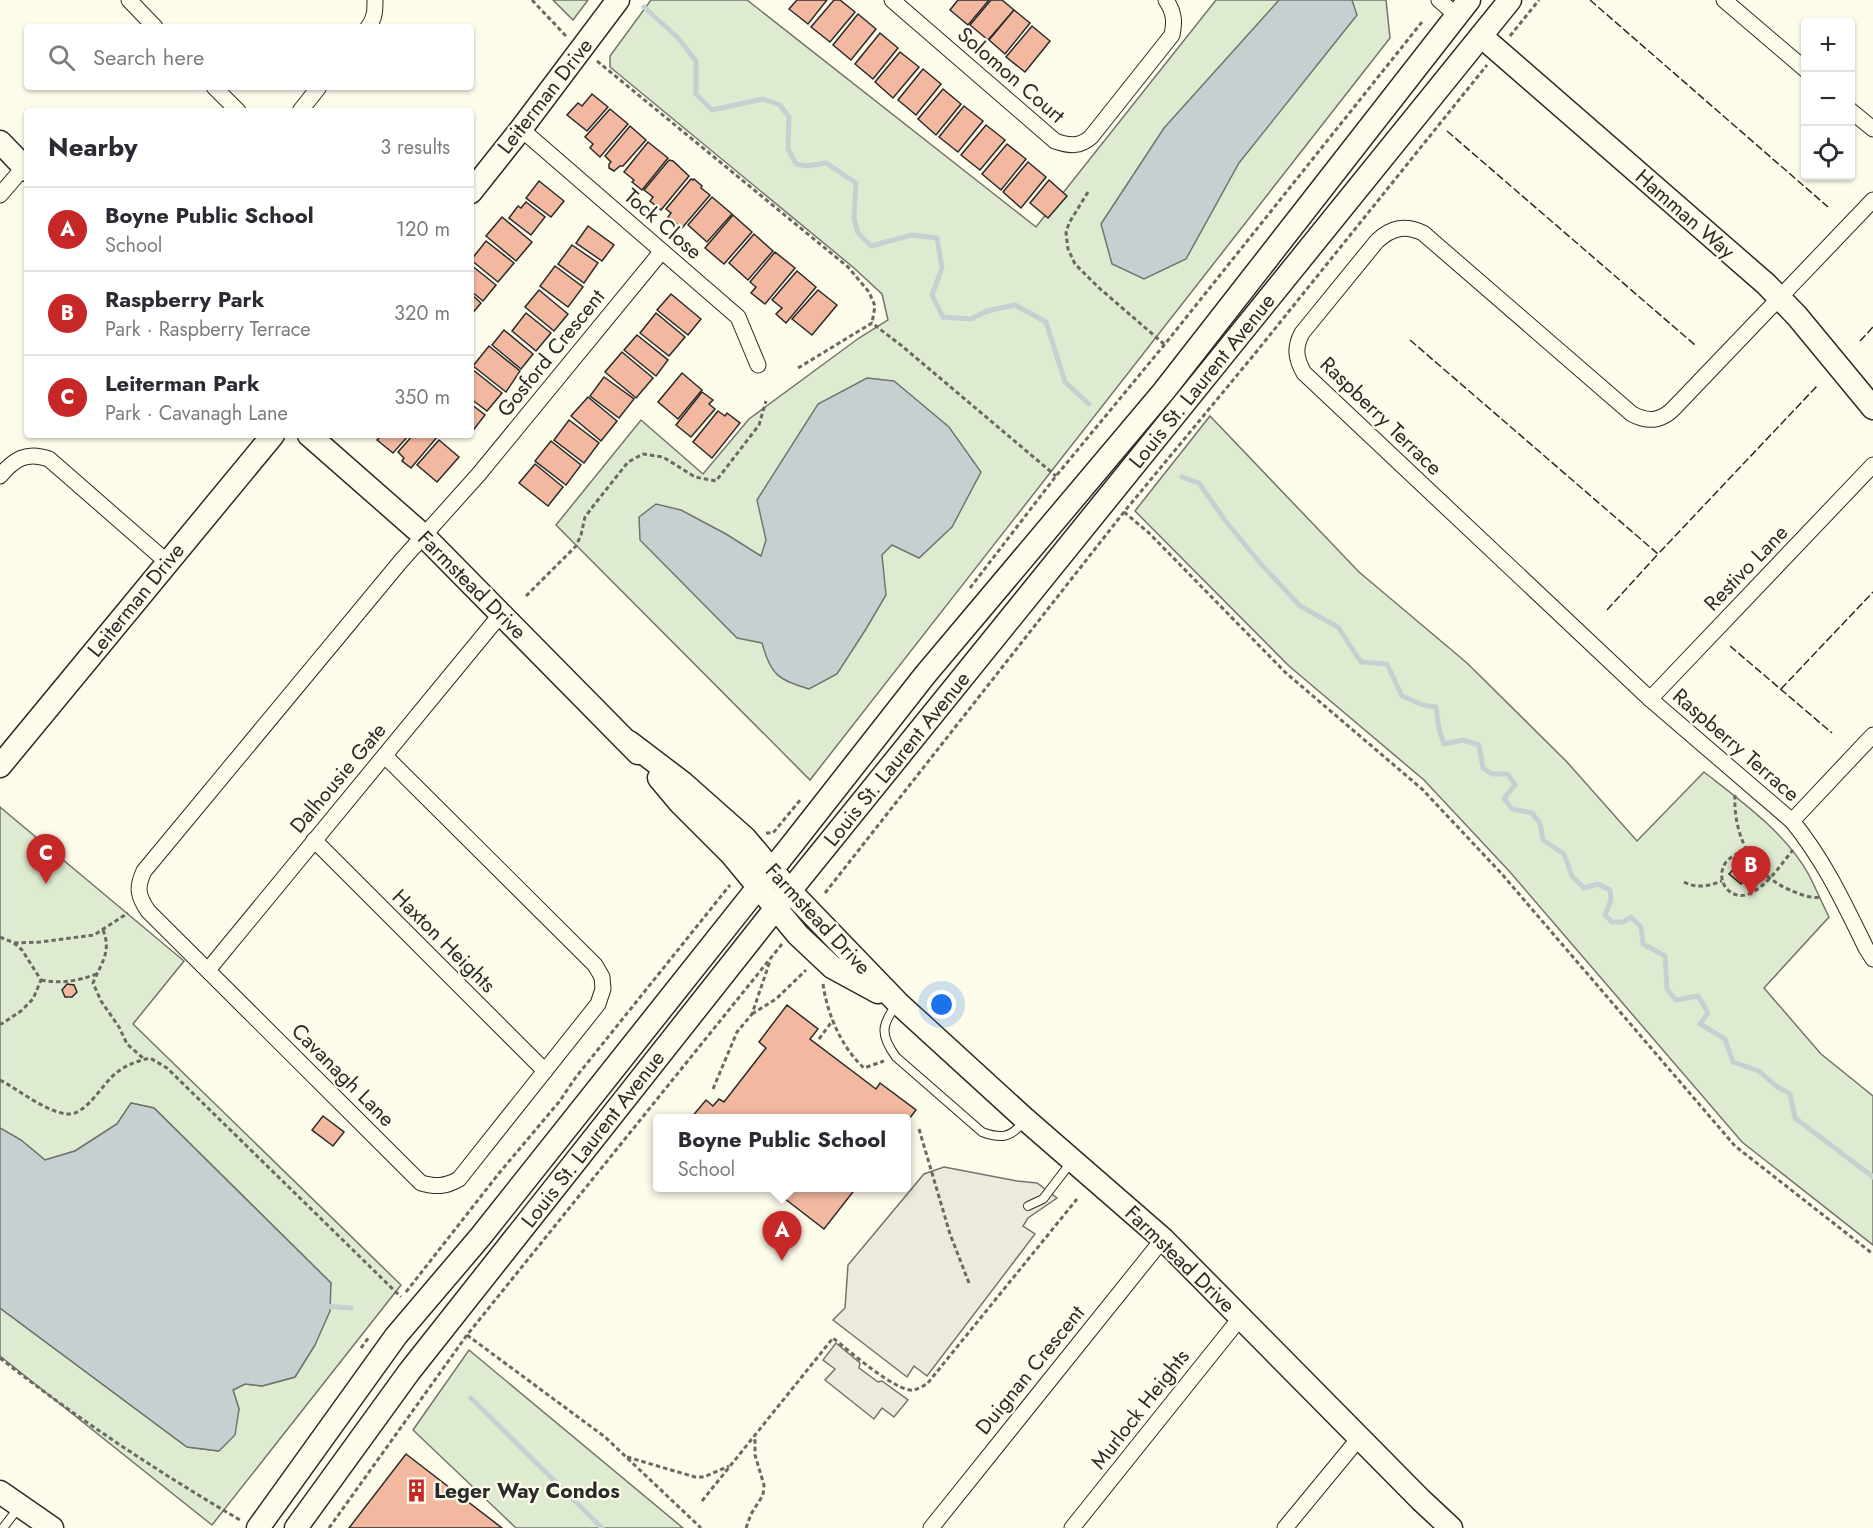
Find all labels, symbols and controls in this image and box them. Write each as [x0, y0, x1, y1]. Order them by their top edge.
map controls [1801, 18, 1855, 180]
button: + [1801, 18, 1855, 72]
street label: Solomon Court [951, 20, 1071, 130]
search box [24, 24, 474, 90]
street label: Leiterman Drive [490, 32, 600, 160]
icon: search [45, 41, 78, 74]
text: Search here [93, 41, 204, 73]
button: − [1801, 72, 1855, 126]
button: locate [1801, 126, 1855, 180]
text: Nearby [48, 128, 137, 166]
text: 3 results [380, 133, 450, 162]
street label: Hamman Way [1629, 162, 1742, 266]
street label: Tock Close [617, 182, 709, 266]
text: Boyne Public School [105, 199, 314, 231]
text: A [60, 215, 75, 244]
text: 120 m [396, 215, 450, 244]
text: School [105, 231, 162, 260]
text: Raspberry Park [105, 283, 264, 315]
street label: Gosford Crescent [490, 283, 612, 423]
street label: Louis St. Laurent Avenue [1122, 287, 1282, 475]
text: B [61, 299, 74, 328]
text: 320 m [394, 299, 450, 328]
text: Park · Raspberry Terrace [105, 315, 311, 344]
street label: Raspberry Terrace [1313, 350, 1449, 482]
text: Leiterman Park [105, 367, 260, 399]
text: C [60, 383, 75, 412]
text: 350 m [394, 383, 450, 412]
text: Park · Cavanagh Lane [105, 399, 288, 428]
street label: Restivo Lane [1697, 518, 1795, 618]
street label: Farmstead Drive [411, 524, 533, 646]
street label: Leiterman Drive [81, 536, 192, 664]
street label: Louis St. Laurent Avenue [817, 665, 977, 853]
street label: Raspberry Terrace [1666, 681, 1806, 809]
street label: Dalhousie Gate [283, 716, 393, 840]
pin: C [26, 834, 66, 884]
pin: B [1732, 846, 1770, 896]
street label: Farmstead Drive [758, 857, 878, 982]
street label: Haxton Heights [385, 882, 503, 1000]
your location [927, 990, 956, 1019]
street label: Cavanagh Lane [284, 1016, 402, 1134]
street label: Louis St. Laurent Avenue [514, 1044, 672, 1234]
popup [653, 1114, 911, 1192]
text: Boyne Public School [678, 1123, 886, 1155]
text: School [678, 1155, 735, 1184]
street label: Farmstead Drive [1118, 1199, 1242, 1320]
pin: A [762, 1212, 802, 1261]
street label: Duignan Crescent [968, 1299, 1092, 1441]
street label: Murlock Heights [1084, 1343, 1196, 1475]
place label: Leger Way Condos [434, 1476, 620, 1506]
building icon: Leger Way Condos [403, 1478, 429, 1504]

